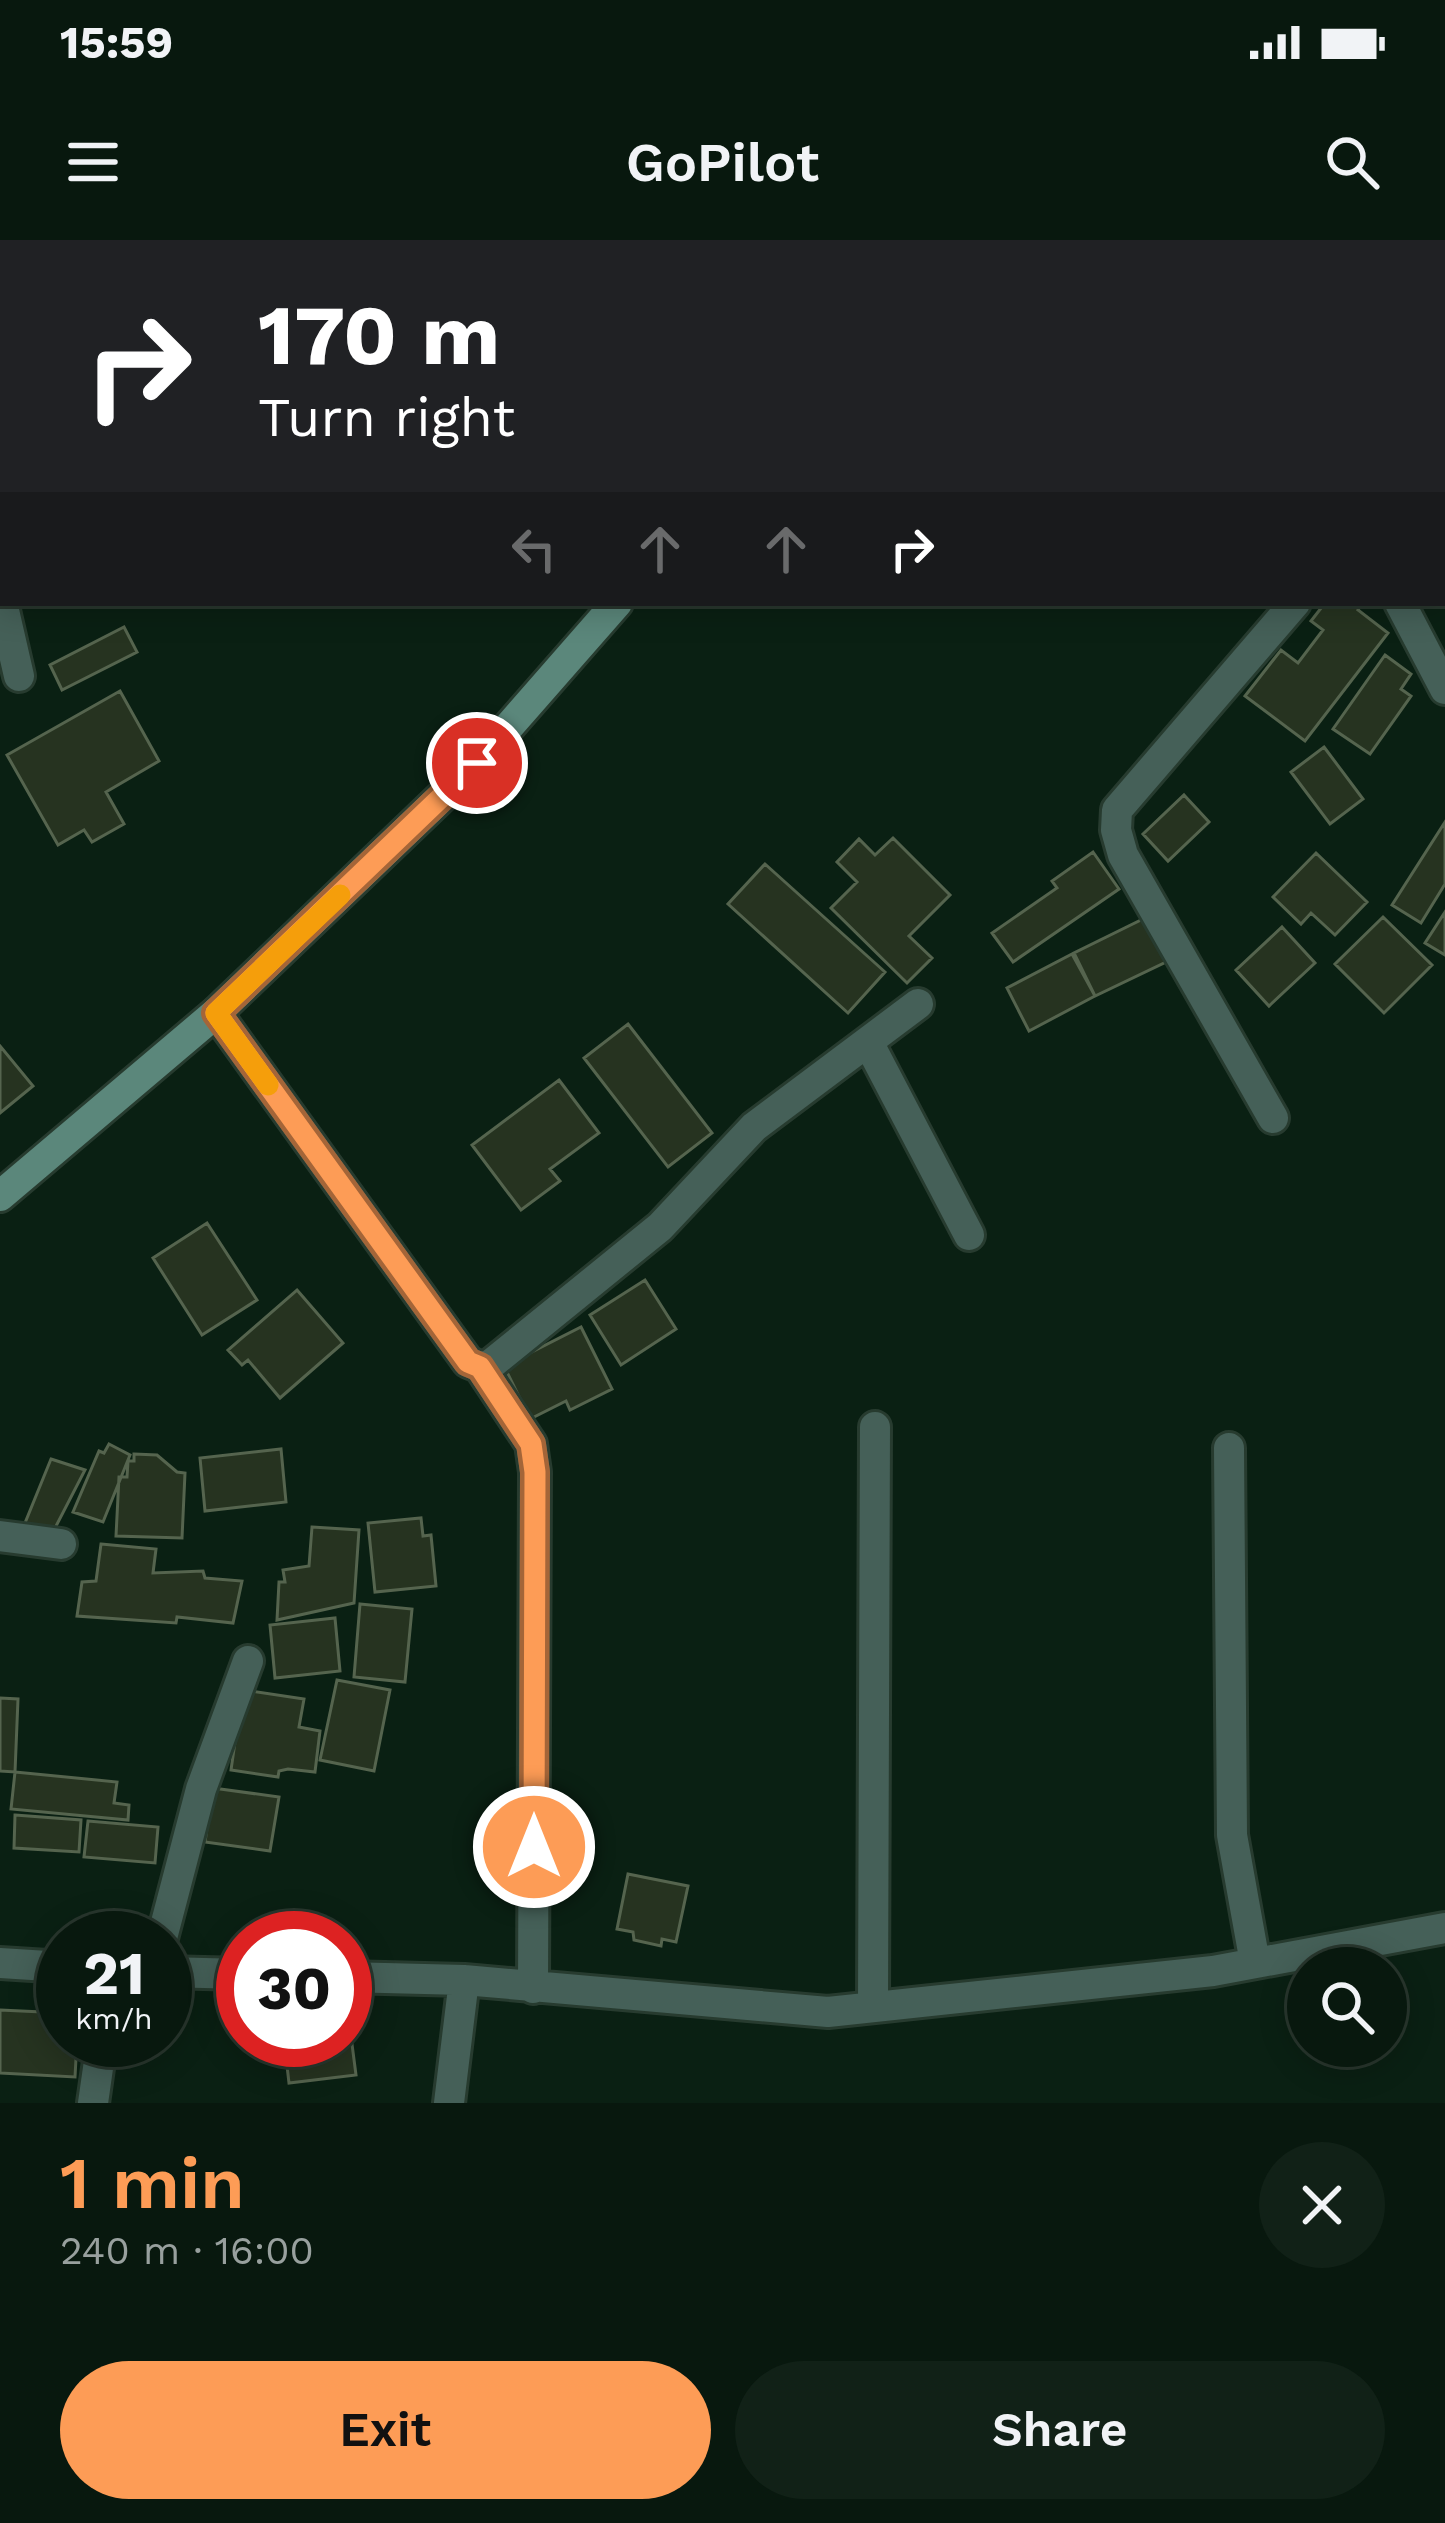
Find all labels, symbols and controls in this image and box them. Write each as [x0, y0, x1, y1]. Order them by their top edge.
text: 15:59 [60, 16, 173, 69]
icon: menu [60, 129, 126, 195]
icon: search [1319, 129, 1385, 195]
text: GoPilot [626, 131, 819, 194]
text: 170 m [258, 286, 500, 384]
icon: right [60, 288, 216, 444]
text: Turn right [258, 386, 515, 449]
icon: left [501, 516, 567, 582]
icon: ahead [627, 516, 693, 582]
icon: ahead [753, 516, 819, 582]
icon: right [879, 516, 945, 582]
pin [426, 712, 528, 814]
icon: arrive [444, 730, 510, 796]
position arrow [471, 1784, 597, 1910]
speed limit sign: 30 [216, 1911, 372, 2067]
text: 21 [83, 1938, 145, 2009]
map controls [1287, 1947, 1407, 2067]
button: search [1287, 1947, 1407, 2067]
text: km/h [75, 2001, 153, 2036]
text: 1 min [60, 2141, 245, 2225]
button: close [1259, 2142, 1385, 2268]
text: 240 m · 16:00 [60, 2228, 314, 2273]
button: Exit [60, 2361, 711, 2499]
button: Share [735, 2361, 1385, 2499]

